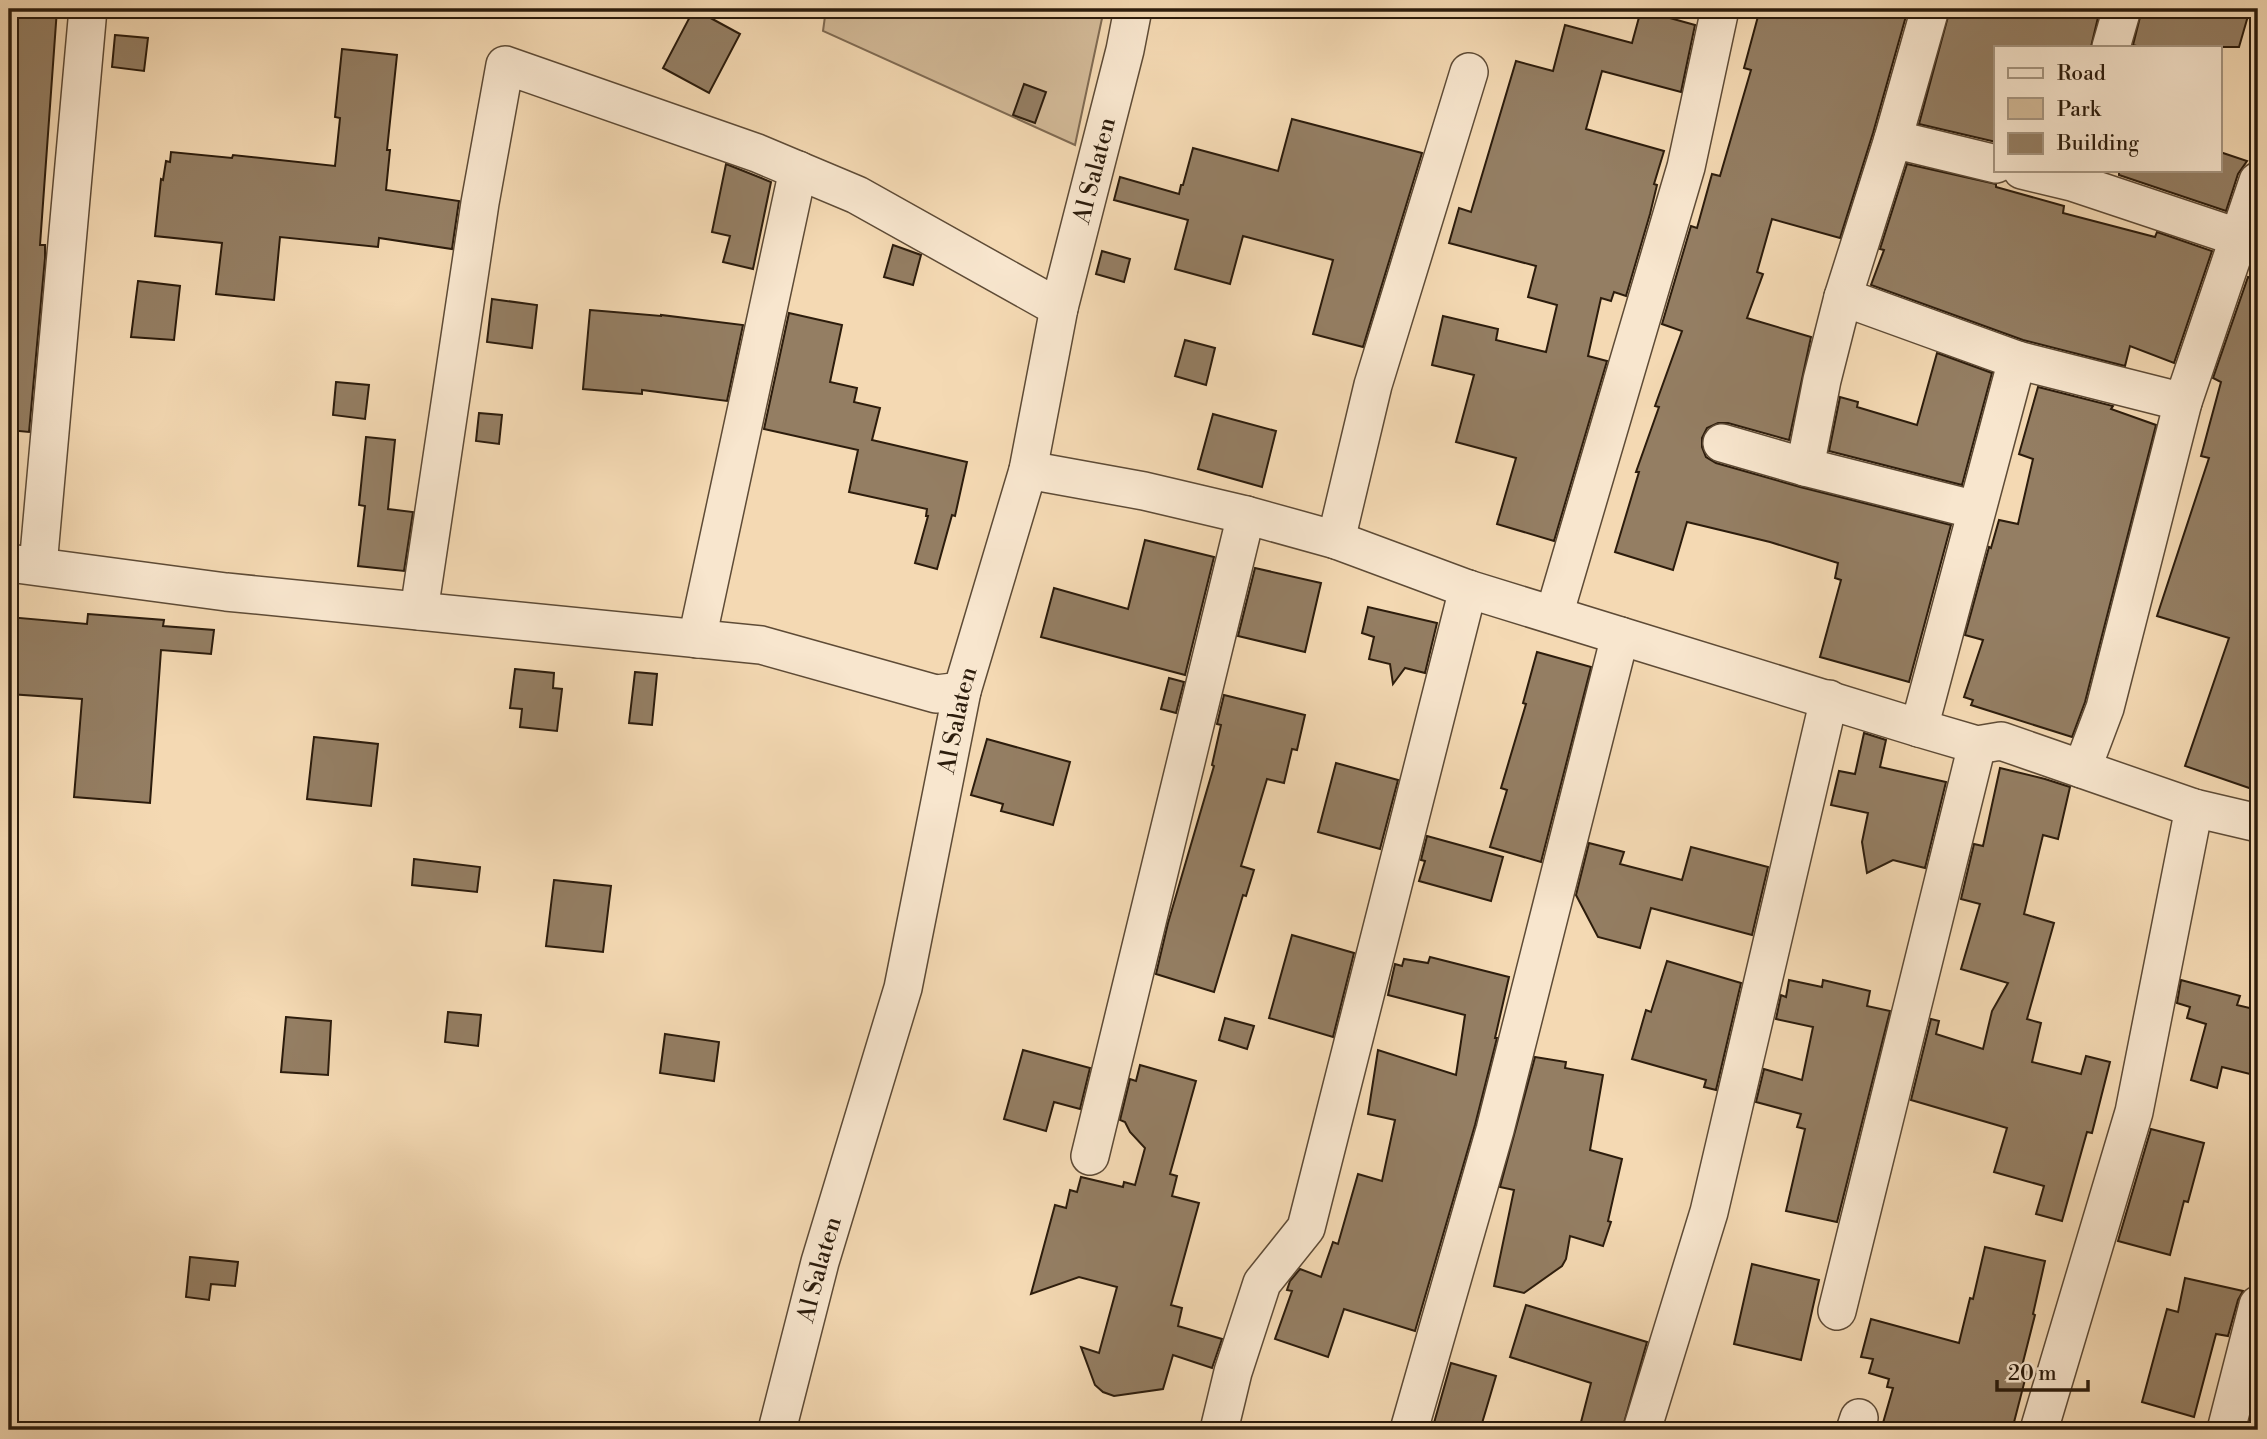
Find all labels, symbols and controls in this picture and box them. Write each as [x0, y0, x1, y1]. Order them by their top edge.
legend [1994, 46, 2222, 172]
text: Road [2057, 61, 2106, 87]
text: Park [2057, 97, 2102, 123]
street label: Al Salaten [1067, 115, 1123, 228]
text: Building [2056, 131, 2139, 157]
street label: Al Salaten [932, 663, 984, 777]
street label: Al Salaten [791, 1213, 849, 1327]
scale bar [1997, 1348, 2088, 1392]
text: 20 m [2008, 1361, 2057, 1387]

